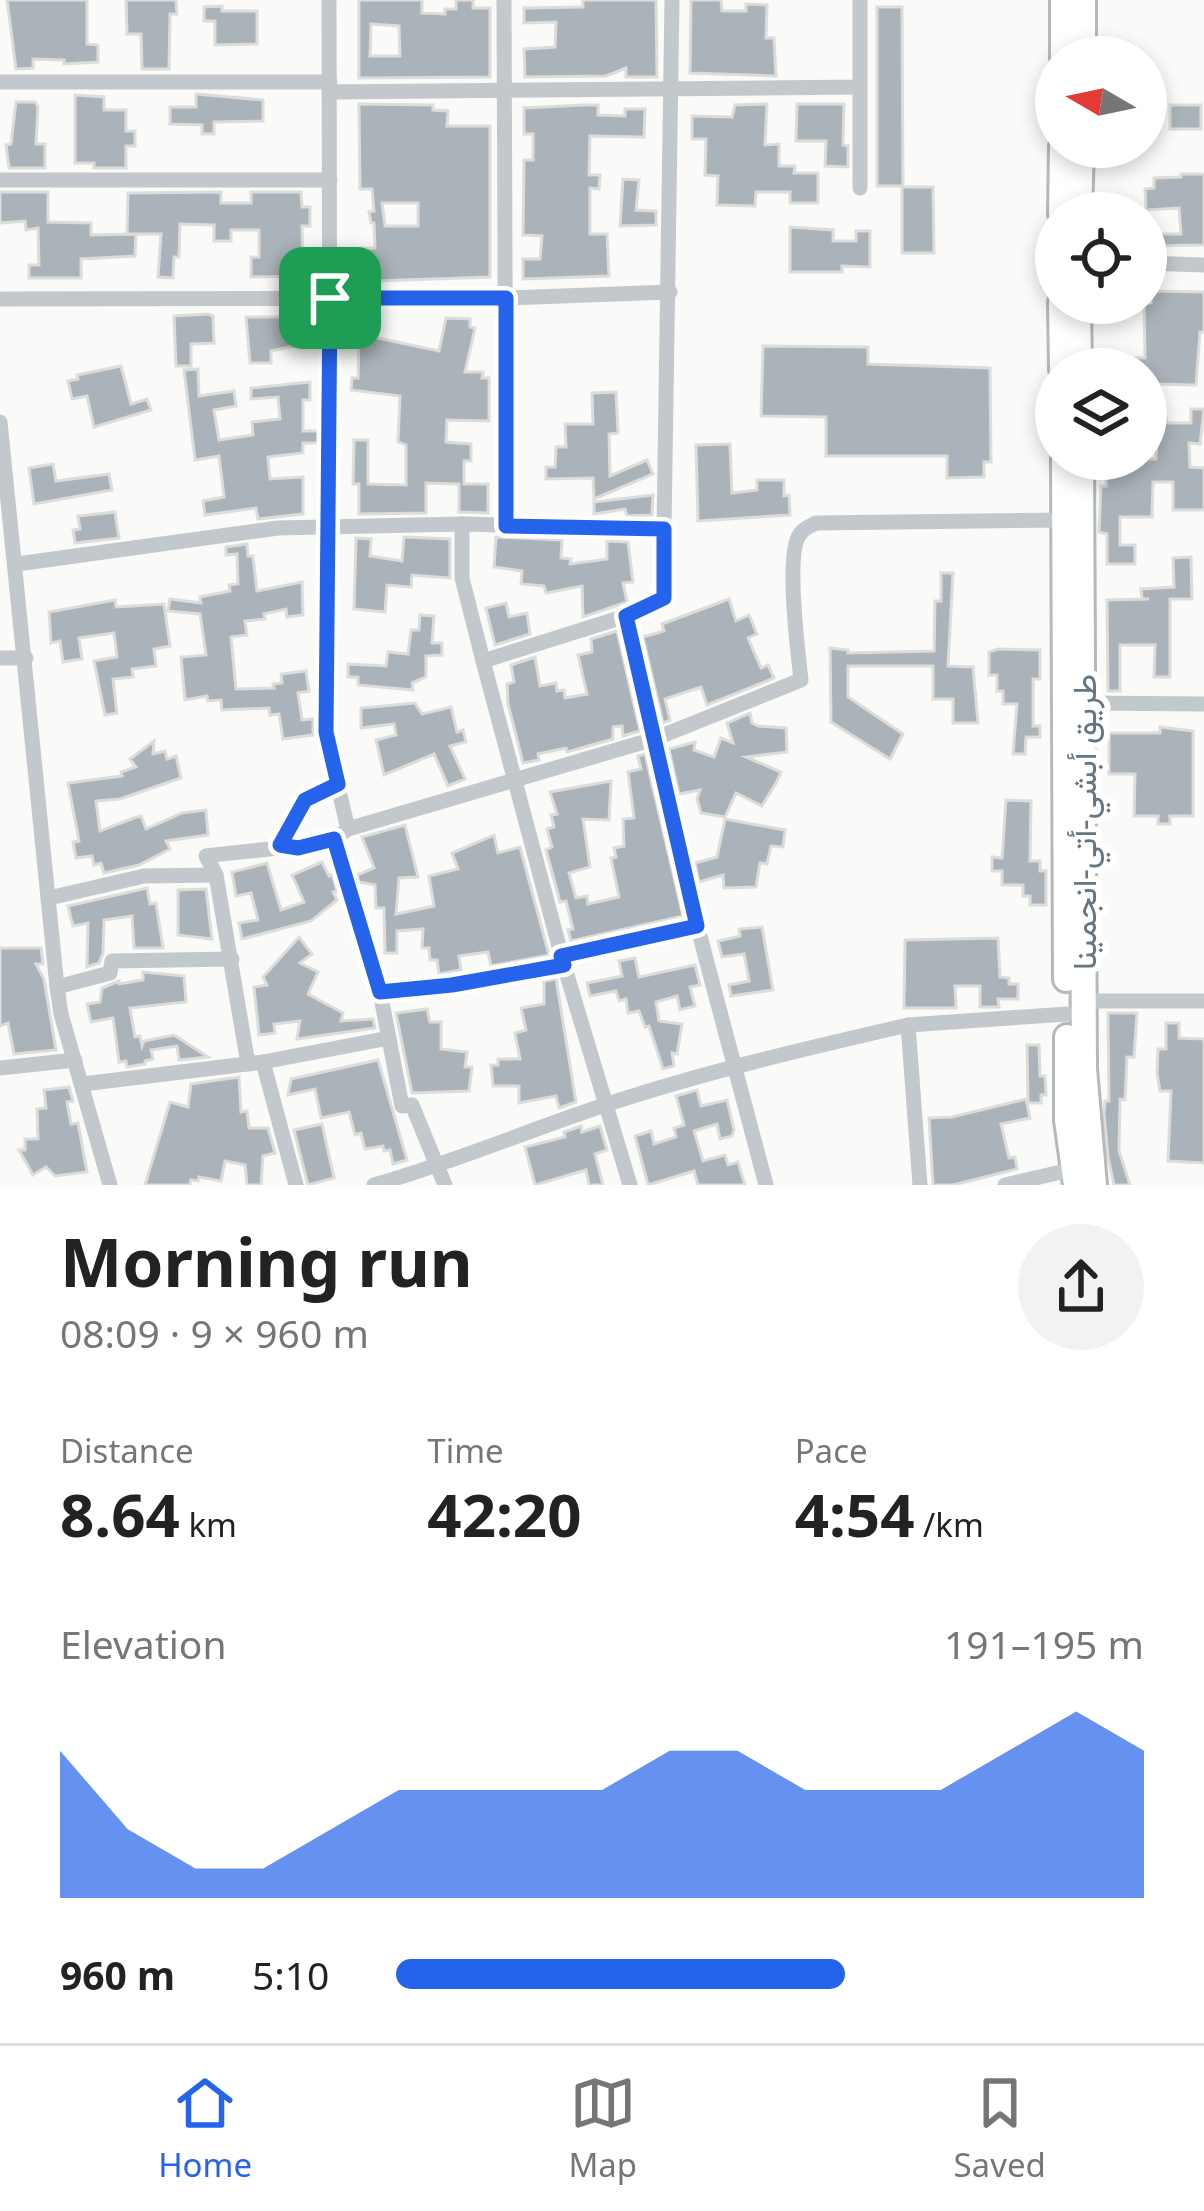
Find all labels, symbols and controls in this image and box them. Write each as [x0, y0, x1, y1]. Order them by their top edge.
north arrow [1035, 36, 1167, 168]
map controls [1035, 36, 1167, 480]
button: locate [1035, 192, 1167, 324]
pin [279, 247, 381, 349]
icon: arrive [297, 265, 363, 331]
button: layers [1035, 348, 1167, 480]
street label: طريق أبشي-أتي-انجمينا [1061, 674, 1111, 970]
text: Morning run [60, 1216, 473, 1306]
button: share [1018, 1224, 1144, 1350]
text: 08:09 · 9 × 960 m [60, 1306, 369, 1359]
text: Distance [60, 1428, 194, 1473]
text: Time [427, 1428, 504, 1473]
text: Pace [795, 1428, 868, 1473]
text: 8.64 [60, 1473, 180, 1555]
text: 42:20 [427, 1473, 581, 1555]
text: 4:54 [795, 1473, 914, 1555]
text: km [180, 1502, 237, 1547]
text: /km [914, 1502, 984, 1547]
text: Elevation [60, 1617, 227, 1670]
text: 191–195 m [944, 1617, 1144, 1670]
text: 960 m [60, 1948, 175, 2001]
text: 5:10 [252, 1948, 329, 2001]
tab: Home [158, 2070, 252, 2187]
tab: Map [568, 2070, 637, 2187]
tab: Saved [954, 2070, 1046, 2187]

